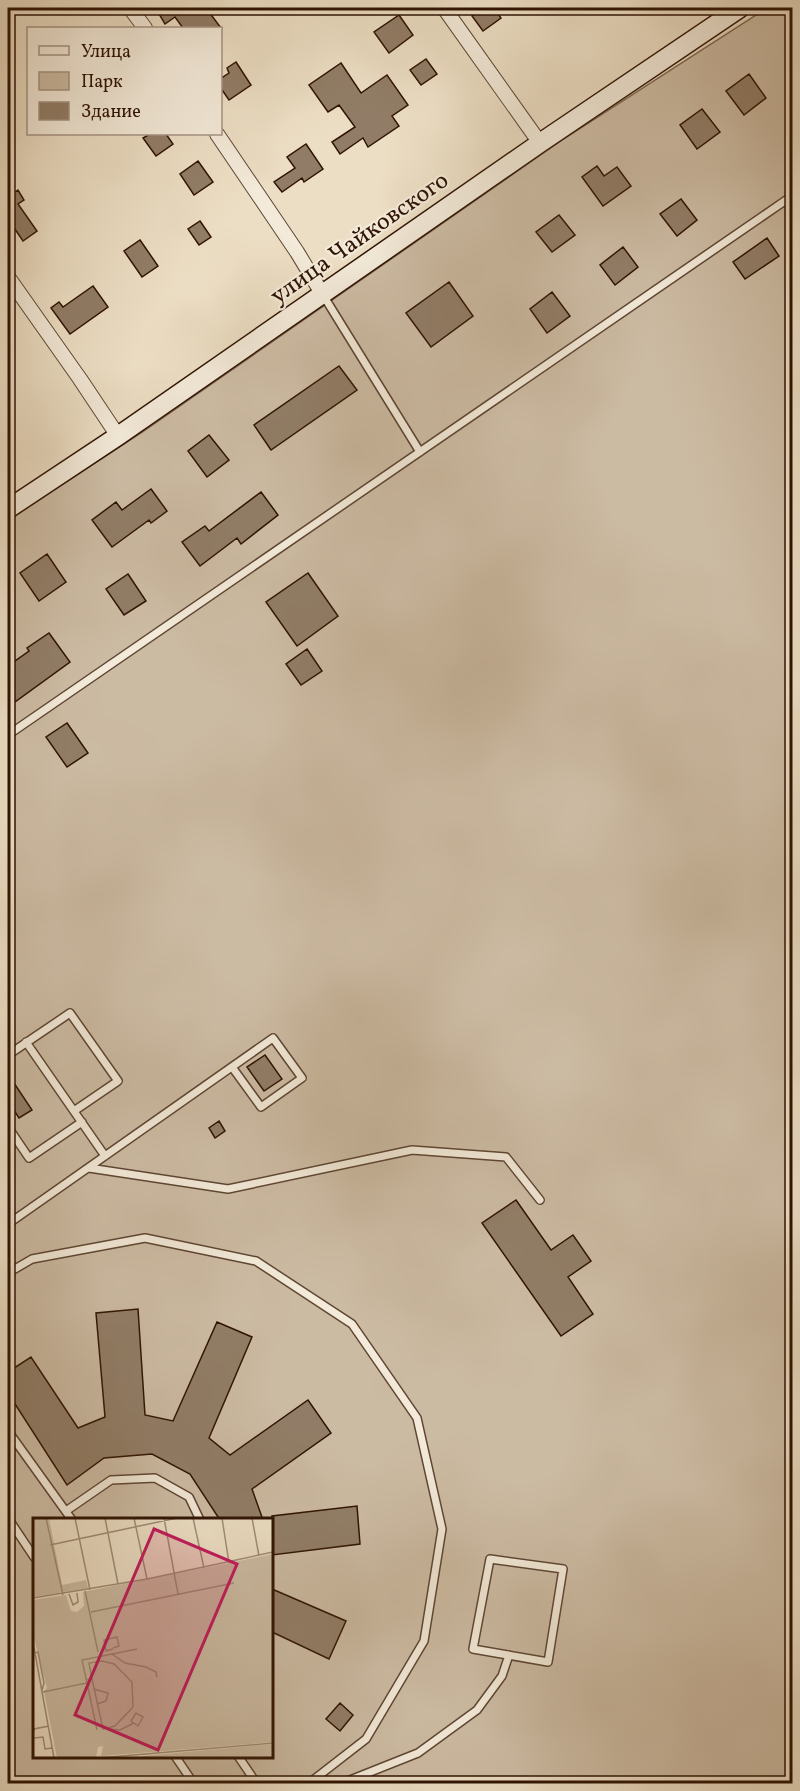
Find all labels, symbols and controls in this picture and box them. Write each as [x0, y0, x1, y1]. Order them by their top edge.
legend [27, 27, 222, 135]
text: Улица [81, 40, 131, 65]
text: Парк [81, 70, 123, 95]
text: Здание [81, 100, 141, 125]
street label: улица Чайковского [264, 164, 456, 314]
inset map [33, 1518, 273, 1758]

